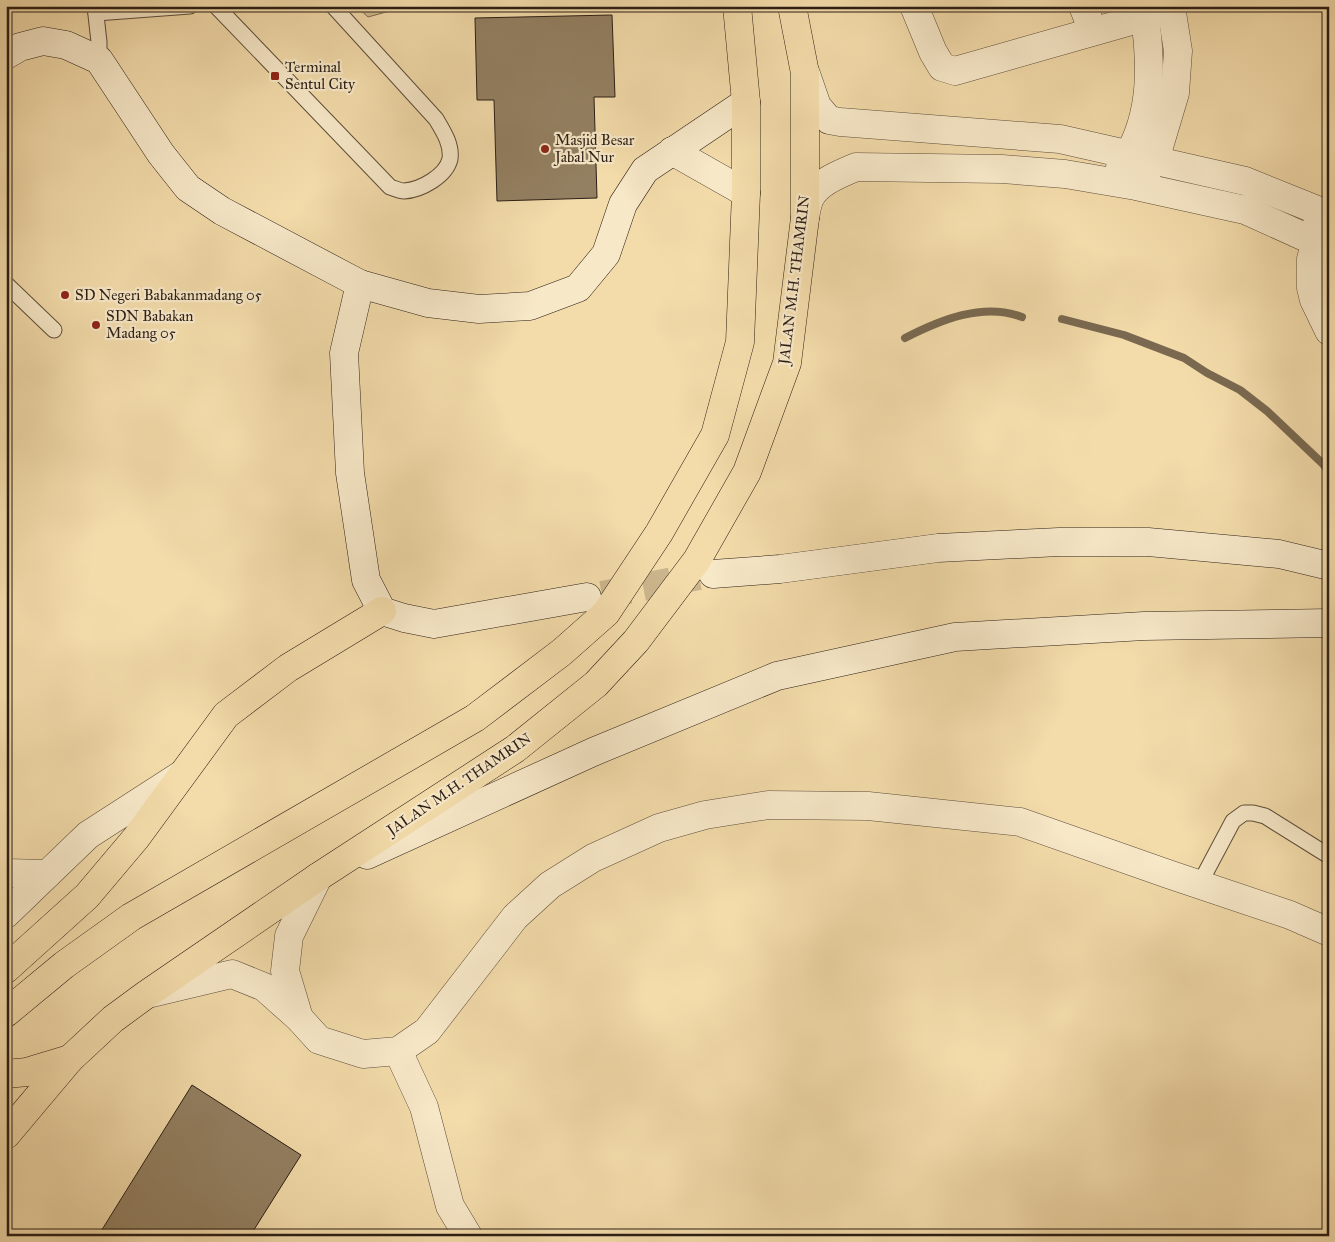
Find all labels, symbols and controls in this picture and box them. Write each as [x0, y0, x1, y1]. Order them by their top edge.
place label: Terminal Sentul City [285, 58, 356, 93]
marker: Terminal Sentul City [269, 70, 281, 82]
place label: Masjid Besar Jabal Nur [553, 131, 635, 167]
marker: Masjid Besar Jabal Nur [539, 143, 551, 155]
street label: JALAN M.H. THAMRIN [774, 194, 814, 368]
place label: SD Negeri Babakanmadang 05 [75, 286, 262, 304]
marker: SD Negeri Babakanmadang 05 [59, 289, 71, 301]
place label: SDN Babakan Madang 05 [106, 307, 194, 342]
marker: SDN Babakan Madang 05 [90, 319, 102, 331]
street label: JALAN M.H. THAMRIN [382, 729, 535, 841]

